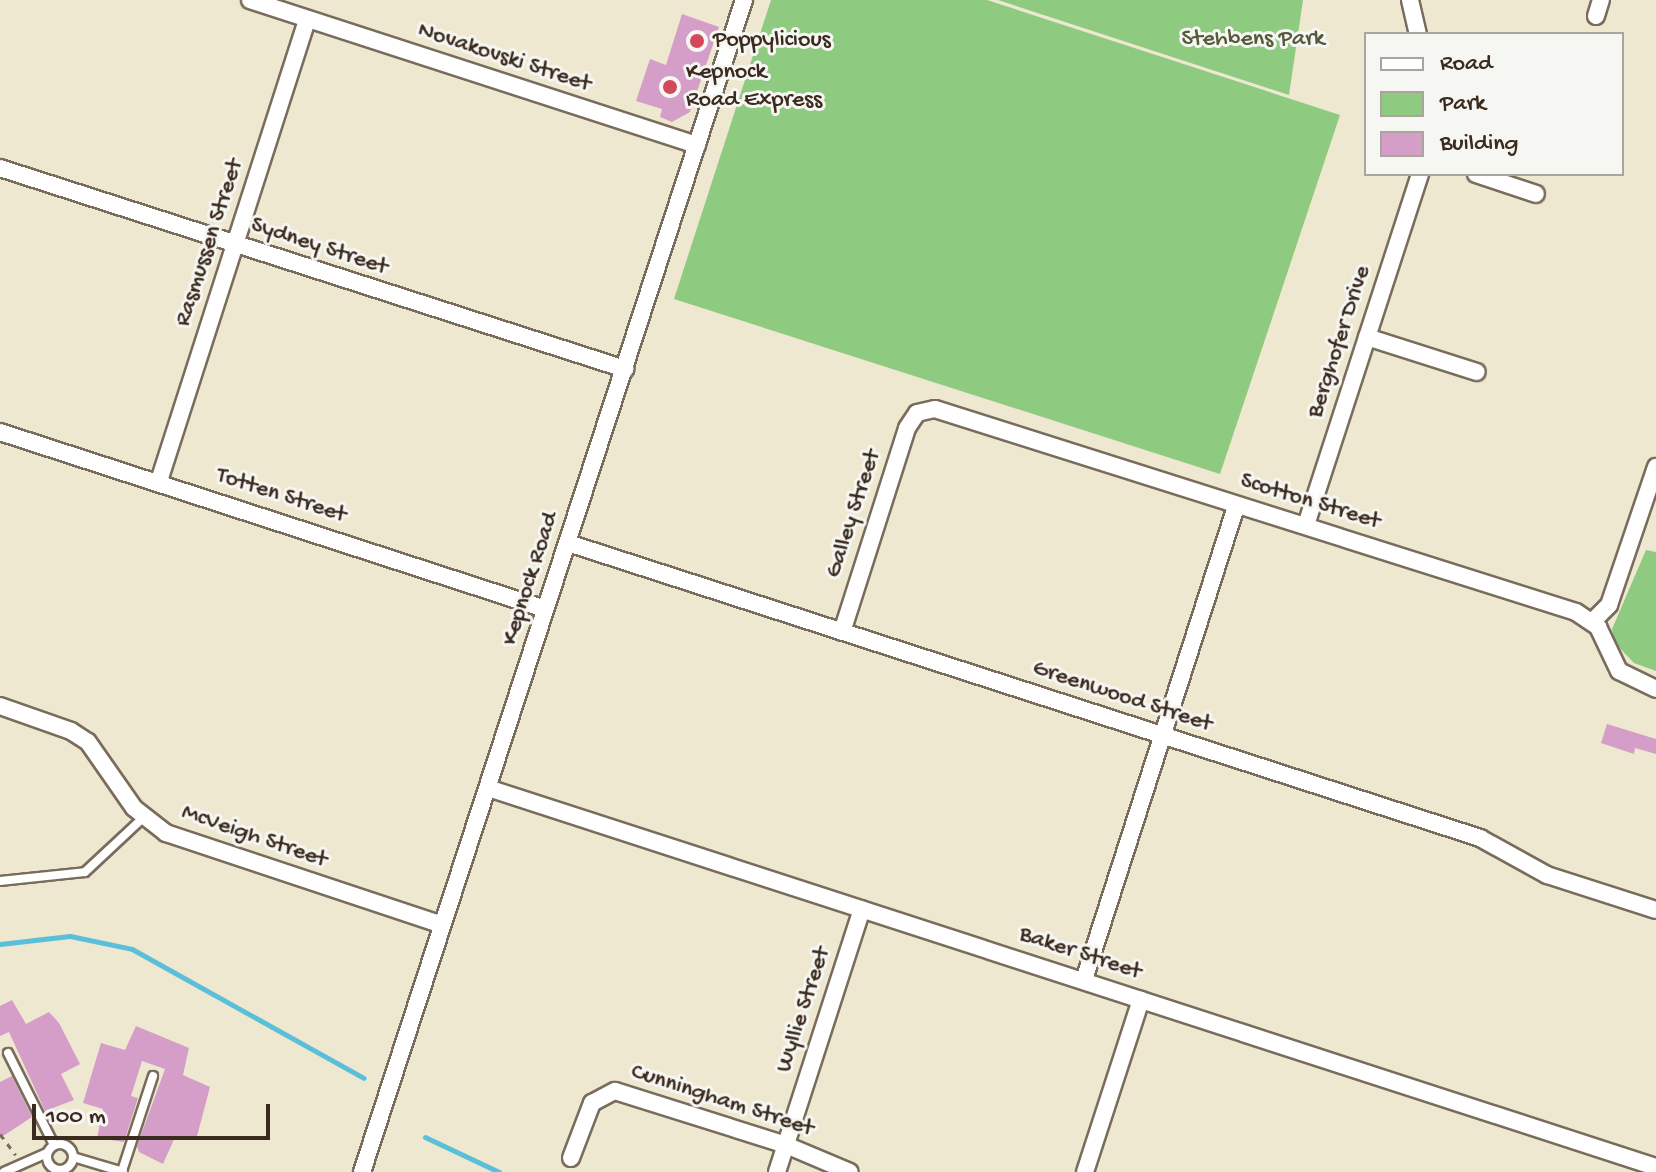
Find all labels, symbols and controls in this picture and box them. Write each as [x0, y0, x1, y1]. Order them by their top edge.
street label: Novakovski Street [414, 16, 594, 100]
park label: Stehbens Park [1182, 26, 1324, 54]
place label: Poppylicious [713, 27, 831, 55]
marker: Poppylicious [688, 32, 706, 50]
legend [1364, 32, 1624, 176]
text: Road [1440, 50, 1492, 79]
place label: Kepnock Road Express [686, 59, 822, 115]
marker: Kepnock Road Express [661, 78, 679, 96]
text: Park [1440, 90, 1486, 119]
text: Building [1440, 130, 1518, 159]
street label: Rasmussen Street [169, 156, 251, 330]
street label: Sydney Street [247, 211, 391, 283]
street label: Berghofer Drive [1302, 262, 1378, 422]
street label: Galley Street [820, 446, 888, 582]
street label: Totten Street [212, 461, 350, 531]
street label: Scotton Street [1237, 467, 1383, 537]
street label: Kepnock Road [496, 509, 566, 649]
street label: Greenwood Street [1029, 654, 1215, 740]
street label: McVeigh Street [177, 799, 331, 875]
street label: Baker Street [1015, 921, 1145, 987]
street label: Wyllie Street [770, 944, 838, 1076]
street label: Cunningham Street [627, 1058, 817, 1144]
scale bar [36, 1088, 274, 1138]
text: 100 m [46, 1103, 106, 1132]

